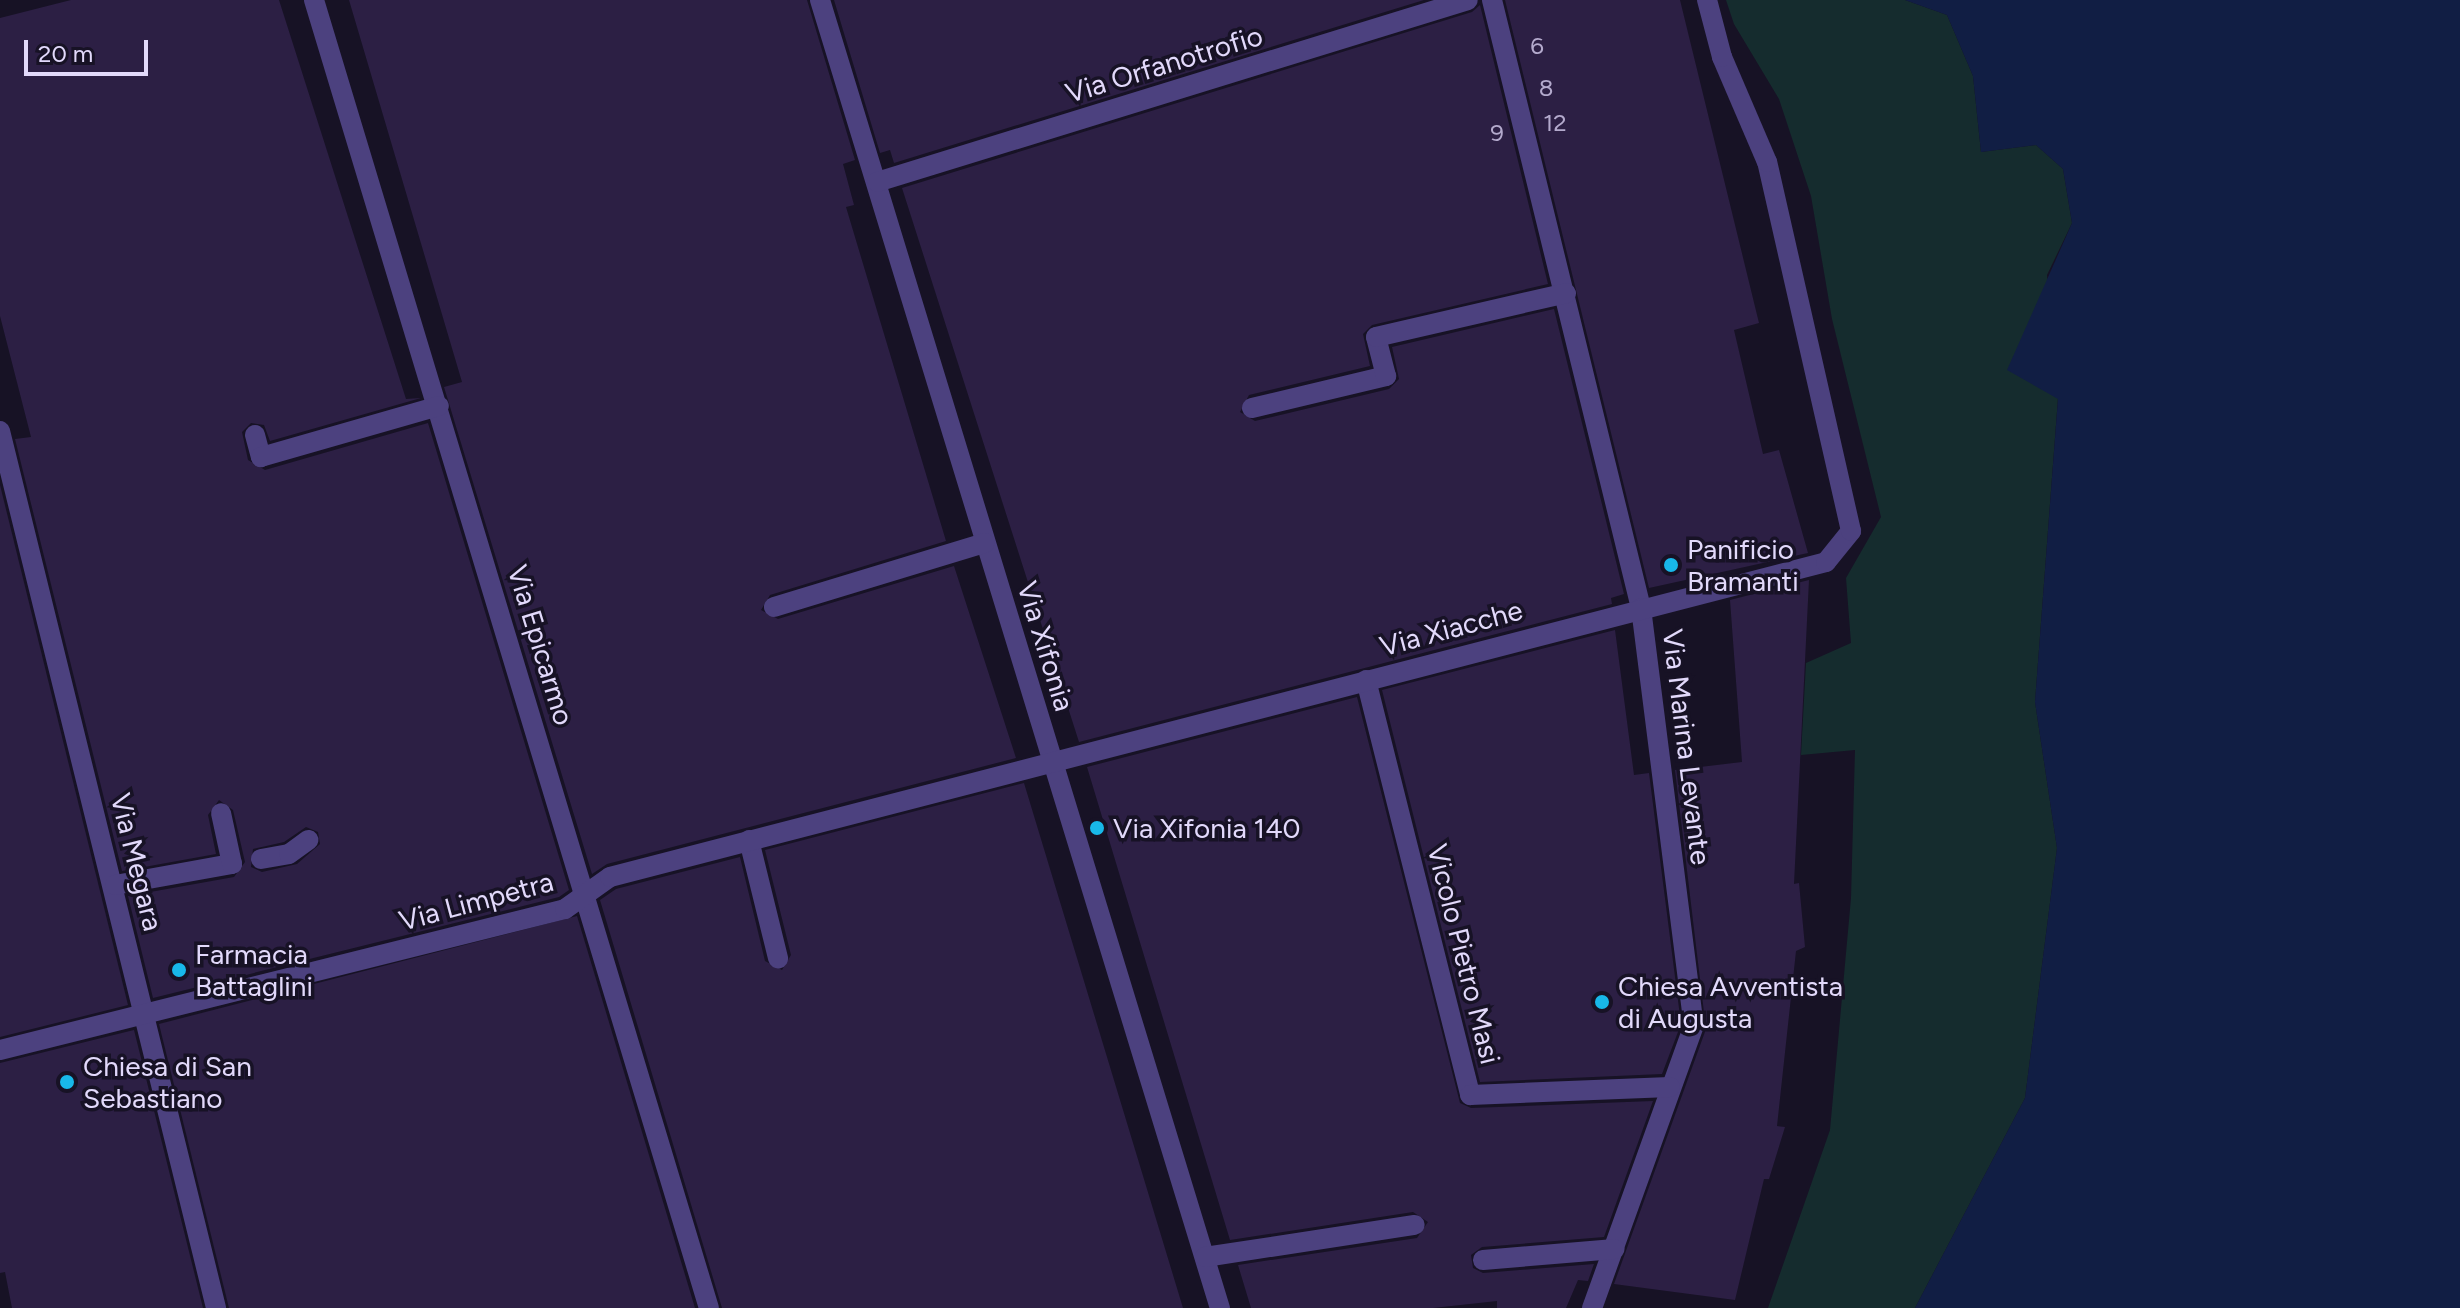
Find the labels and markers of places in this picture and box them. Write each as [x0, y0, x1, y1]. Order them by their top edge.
place label: Panificio Bramanti [1687, 532, 1799, 598]
marker: Panificio Bramanti [1662, 556, 1680, 574]
place label: Via Xifonia 140 [1113, 811, 1300, 845]
marker: Via Xifonia 140 [1088, 819, 1106, 837]
place label: Farmacia Battaglini [195, 937, 313, 1003]
marker: Farmacia Battaglini [170, 961, 188, 979]
place label: Chiesa Avventista di Augusta [1618, 969, 1843, 1035]
marker: Chiesa Avventista di Augusta [1593, 993, 1611, 1011]
place label: Chiesa di San Sebastiano [83, 1049, 252, 1115]
marker: Chiesa di San Sebastiano [58, 1073, 76, 1091]

